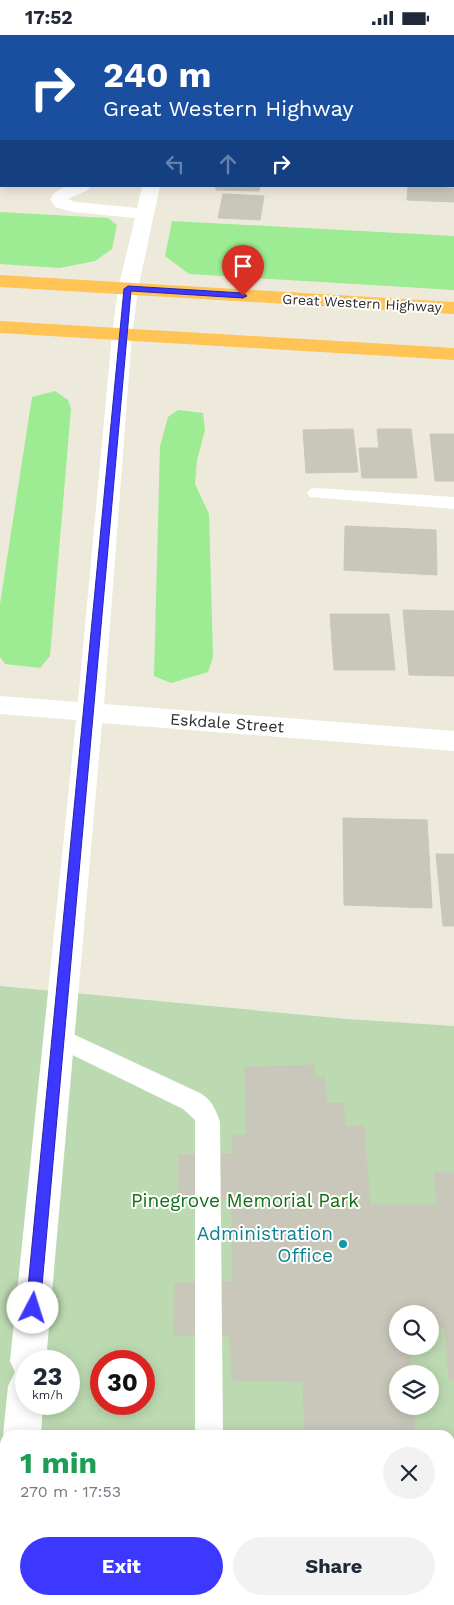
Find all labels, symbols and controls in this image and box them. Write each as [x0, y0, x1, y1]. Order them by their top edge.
text: 17:52 [25, 6, 73, 29]
text: 240 m [103, 54, 212, 96]
icon: right [20, 55, 85, 120]
text: Great Western Highway [103, 96, 354, 121]
icon: left [161, 150, 189, 178]
icon: ahead [214, 150, 242, 178]
icon: right [267, 150, 295, 178]
pin [222, 245, 264, 296]
icon: arrive [229, 252, 257, 280]
street label: Great Western Highway [282, 291, 443, 315]
street label: Eskdale Street [169, 710, 285, 736]
park label: Pinegrove Memorial Park [131, 1189, 359, 1212]
place label: Administration Office [197, 1222, 333, 1267]
marker: Administration Office [337, 1238, 349, 1250]
position arrow [6, 1281, 58, 1333]
map controls [389, 1305, 439, 1415]
button: search [389, 1305, 439, 1355]
speed limit sign: 30 [90, 1350, 155, 1415]
text: 23 [33, 1362, 62, 1391]
button: layers [389, 1365, 439, 1415]
text: km/h [32, 1388, 63, 1402]
text: 1 min [20, 1445, 97, 1480]
button: close [383, 1447, 435, 1499]
text: 270 m · 17:53 [20, 1482, 121, 1501]
button: Exit [20, 1537, 223, 1595]
button: Share [233, 1537, 435, 1595]

